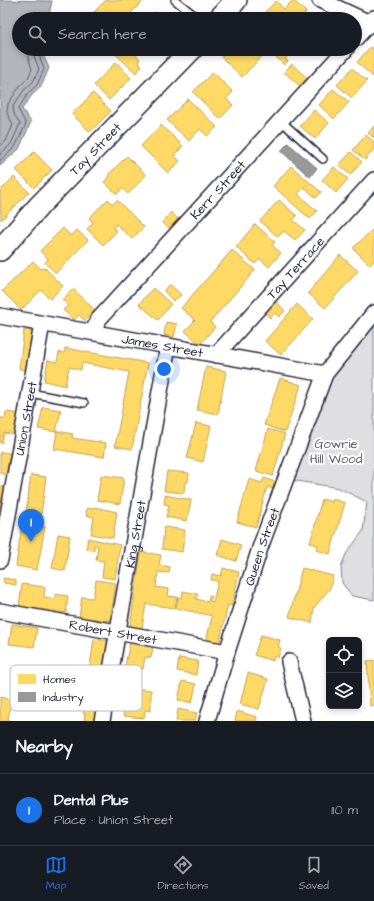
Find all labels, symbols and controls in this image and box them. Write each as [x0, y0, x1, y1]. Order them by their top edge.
search box [12, 12, 362, 56]
icon: search [26, 23, 48, 45]
text: Search here [58, 24, 147, 45]
street label: Tay Street [66, 118, 126, 180]
street label: Kerr Street [186, 156, 251, 224]
street label: Tay Terrace [263, 233, 329, 303]
street label: James Street [120, 330, 205, 362]
your location [154, 359, 174, 379]
street label: Union Street [11, 379, 42, 457]
park label: Gowrie Hill Wood [310, 435, 363, 468]
street label: King Street [121, 498, 151, 569]
street label: Queen Street [241, 504, 285, 588]
pin: 1 [18, 509, 44, 542]
street label: Robert Street [68, 616, 159, 649]
map controls [326, 637, 362, 709]
button: locate [326, 637, 362, 673]
legend [10, 665, 142, 711]
text: Homes [43, 672, 76, 687]
button: layers [326, 673, 362, 709]
text: Industry [43, 690, 83, 706]
text: Nearby [16, 735, 73, 759]
text: Dental Plus [54, 790, 128, 811]
text: 1 [28, 801, 30, 819]
text: 110 m [331, 801, 358, 819]
text: Place · Union Street [54, 811, 173, 829]
tab: Map [45, 854, 67, 893]
tab: Directions [157, 854, 209, 893]
tab: Saved [299, 854, 329, 893]

